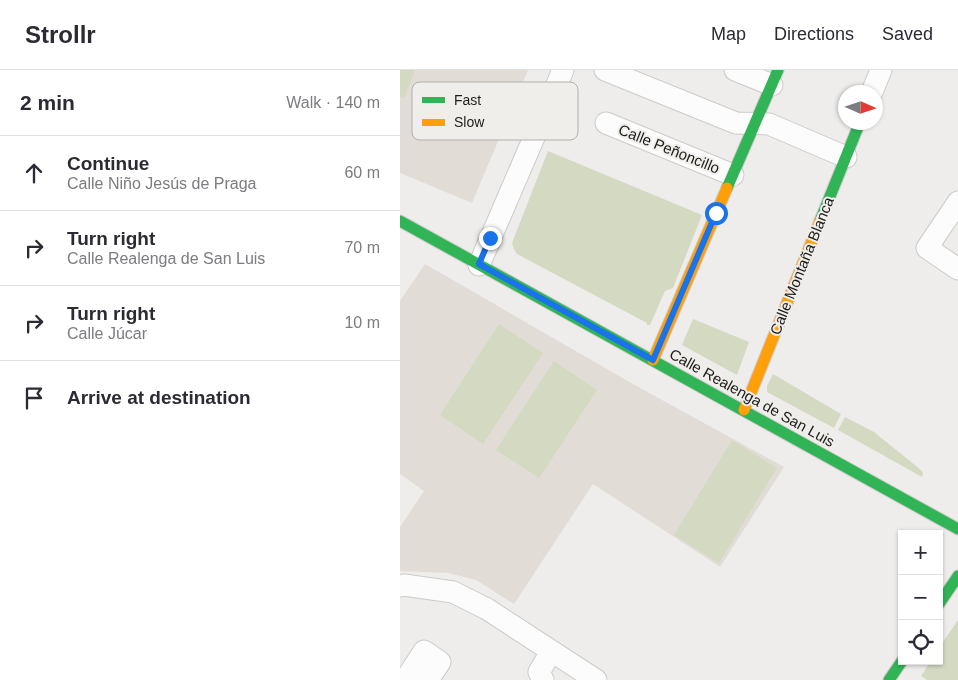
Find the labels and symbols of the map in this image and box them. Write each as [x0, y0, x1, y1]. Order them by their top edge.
legend [412, 82, 578, 140]
north arrow [838, 85, 883, 130]
text: Fast [454, 92, 481, 108]
text: Slow [454, 114, 485, 130]
street label: Calle Peñoncillo [616, 121, 722, 177]
street label: Calle Montaña Blanca [766, 194, 837, 337]
route start [705, 202, 728, 225]
route end [479, 227, 502, 250]
street label: Calle Realenga de San Luis [667, 345, 838, 450]

